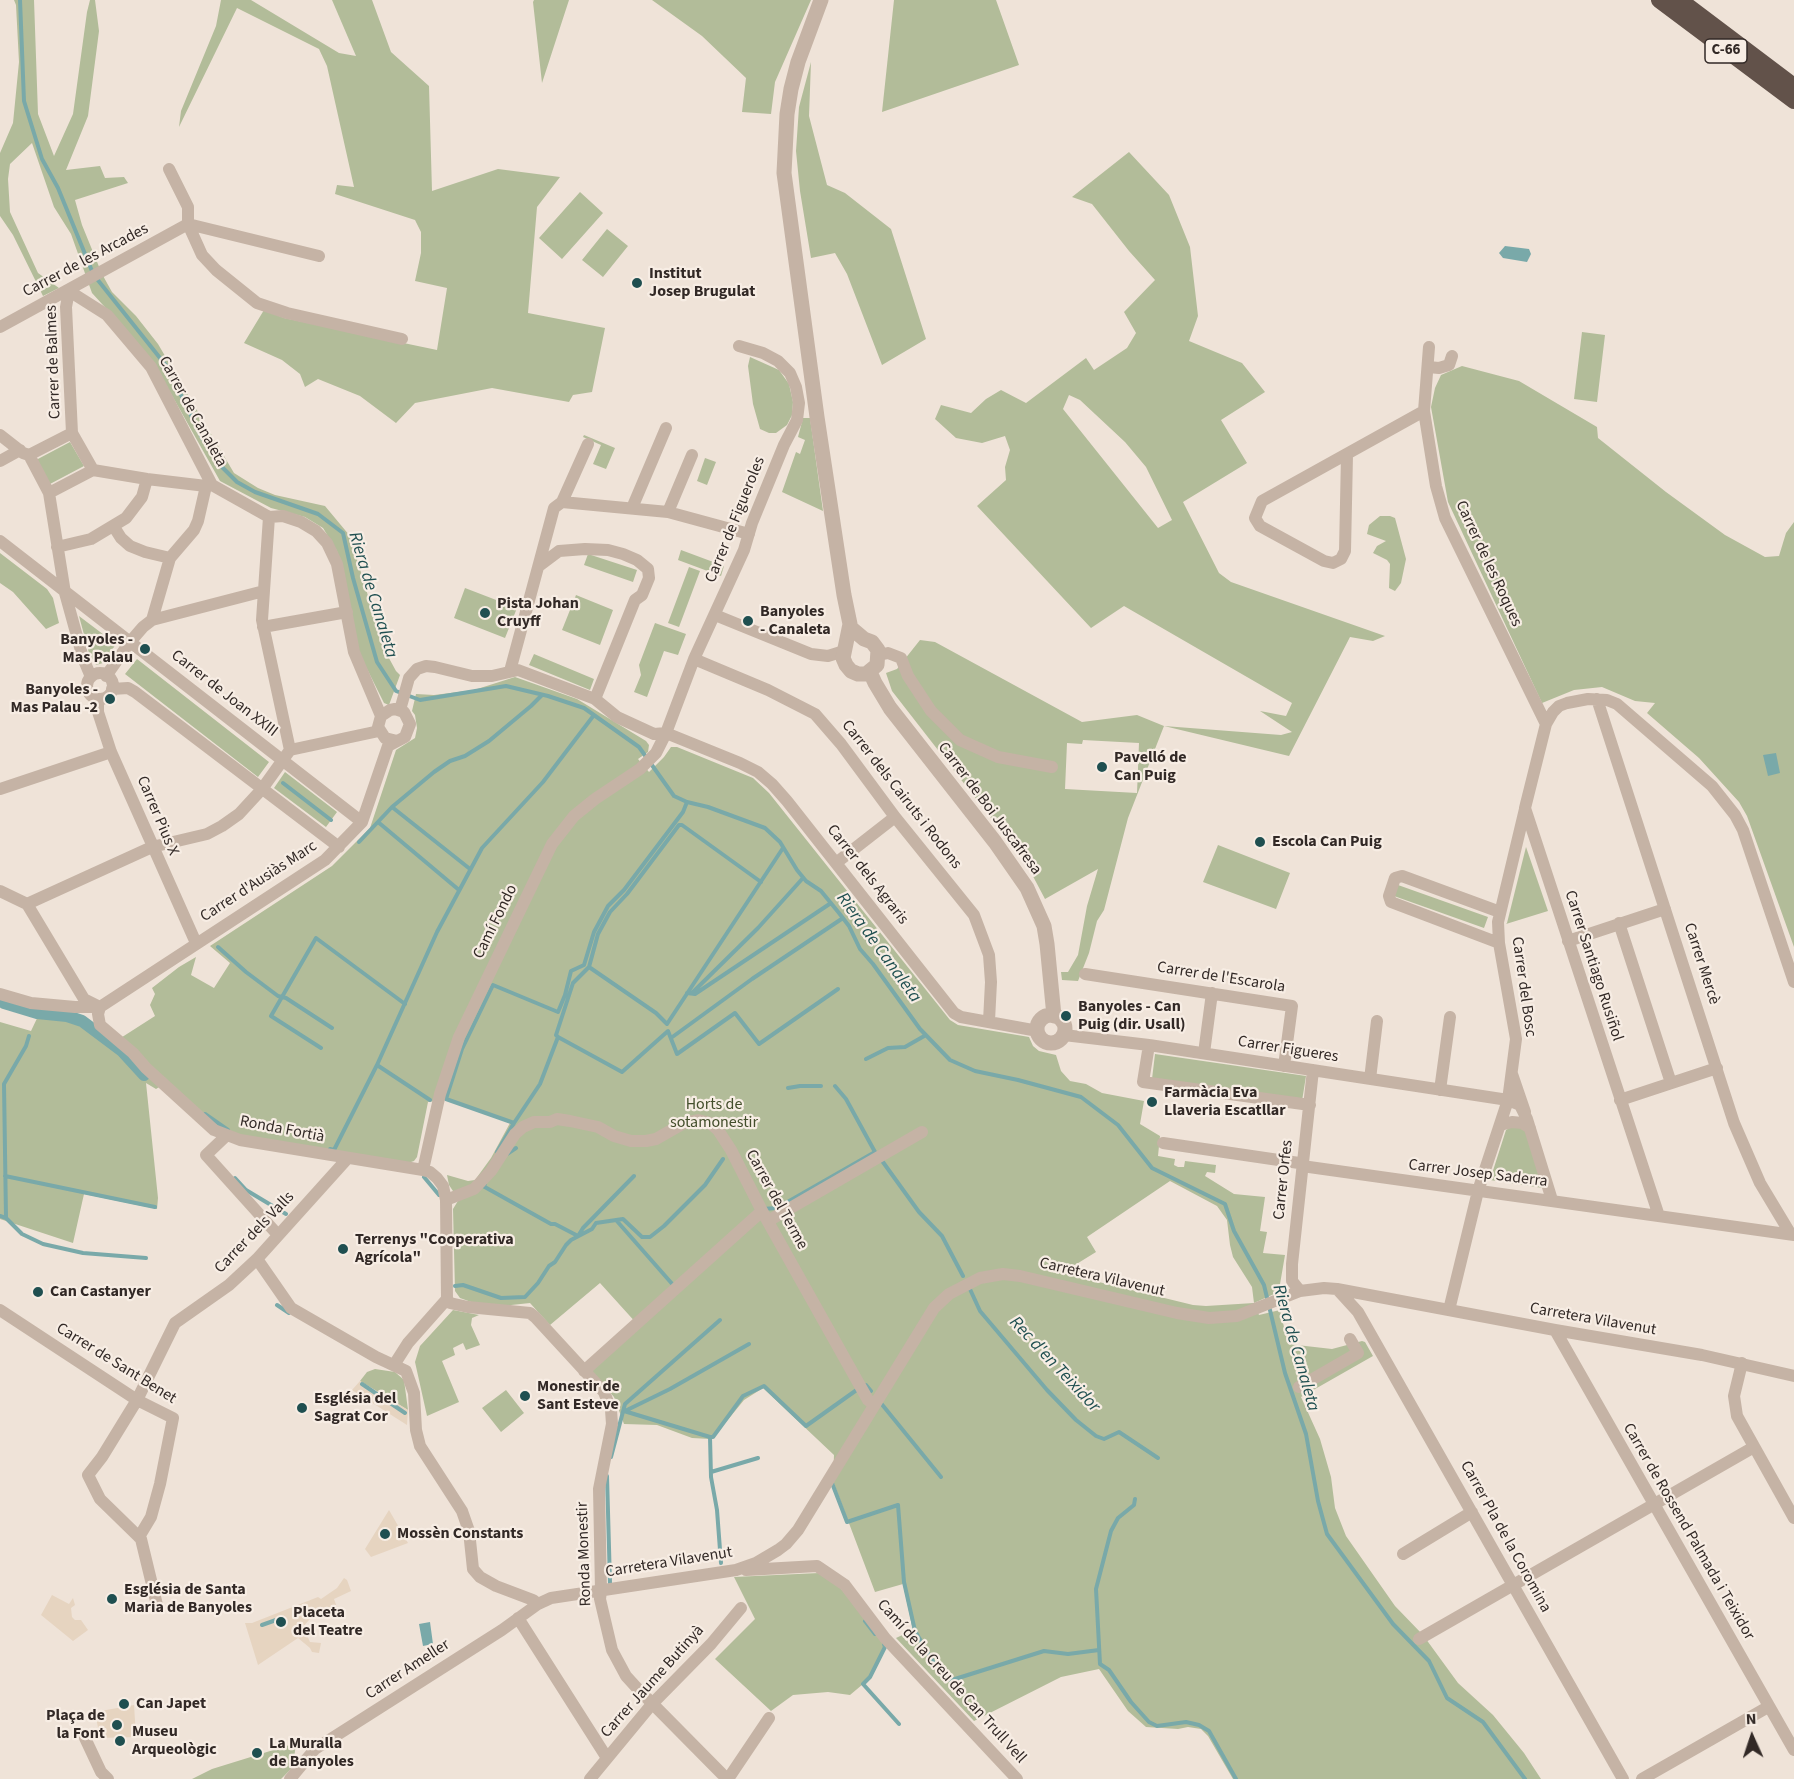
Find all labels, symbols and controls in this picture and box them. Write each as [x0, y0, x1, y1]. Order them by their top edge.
road number: C-66 [1705, 39, 1747, 63]
street label: Carrer de les Arcades [20, 220, 152, 302]
place label: Institut Josep Brugulat [649, 264, 755, 302]
marker: Institut Josep Brugulat [630, 276, 644, 290]
street label: Carrer de Balmes [42, 305, 66, 419]
street label: Carrer de Canaleta [154, 353, 230, 471]
street label: Carrer de Figueroles [702, 454, 770, 586]
street label: Carrer de les Roques [1450, 498, 1526, 630]
water label: Riera de Canaleta [343, 529, 401, 661]
place label: Pista Johan Cruyff [497, 594, 579, 632]
place label: Banyoles - Canaleta [760, 602, 831, 640]
marker: Pista Johan Cruyff [478, 606, 492, 620]
marker: Banyoles - Canaleta [741, 614, 755, 628]
place label: Banyoles - Mas Palau [60, 630, 133, 668]
marker: Banyoles - Mas Palau [138, 642, 152, 656]
street label: Carrer de Joan XXIII [167, 646, 281, 742]
place label: Banyoles - Mas Palau -2 [11, 680, 98, 718]
marker: Banyoles - Mas Palau -2 [103, 692, 117, 706]
street label: Carrer dels Cairuts i Rodons [837, 717, 965, 873]
street label: Carrer de Boi Juscafresa [933, 739, 1045, 879]
place label: Pavelló de Can Puig [1114, 748, 1187, 786]
marker: Pavelló de Can Puig [1095, 760, 1109, 774]
street label: Carrer Pius X [132, 773, 182, 859]
street label: Carrer dels Agraris [822, 821, 912, 929]
place label: Escola Can Puig [1272, 832, 1382, 852]
marker: Escola Can Puig [1253, 835, 1267, 849]
street label: Carrer d'Ausiàs Marc [197, 837, 321, 927]
street label: Camí Fondo [470, 882, 522, 962]
street label: Carrer Santiago Rusiñol [1560, 888, 1626, 1044]
water label: Riera de Canaleta [831, 889, 925, 1007]
street label: Carrer Mercè [1679, 921, 1723, 1007]
street label: Carrer del Bosc [1506, 936, 1540, 1038]
street label: Carrer de l'Escarola [1156, 958, 1286, 998]
place label: Banyoles - Can Puig (dir. Usall) [1078, 997, 1186, 1035]
marker: Banyoles - Can Puig (dir. Usall) [1059, 1009, 1073, 1023]
street label: Carrer Figueres [1236, 1033, 1340, 1067]
place label: Farmàcia Eva Llaveria Escatllar [1164, 1083, 1286, 1121]
park label: Horts de sotamonestir [670, 1095, 758, 1133]
marker: Farmàcia Eva Llaveria Escatllar [1145, 1095, 1159, 1109]
street label: Ronda Fortià [238, 1112, 326, 1148]
street label: Carrer Orfes [1270, 1139, 1298, 1221]
street label: Carrer del Terme [741, 1147, 811, 1253]
street label: Carrer Josep Saderra [1407, 1156, 1549, 1192]
street label: Carrer dels Valls [211, 1188, 299, 1278]
place label: Terrenys "Cooperativa Agrícola" [355, 1230, 514, 1268]
marker: Terrenys "Cooperativa Agrícola" [336, 1242, 350, 1256]
street label: Carretera Vilavenut [1037, 1254, 1167, 1302]
place label: Can Castanyer [50, 1282, 151, 1302]
water label: Riera de Canaleta [1267, 1282, 1323, 1414]
marker: Can Castanyer [31, 1285, 45, 1299]
street label: Carretera Vilavenut [1528, 1299, 1658, 1341]
water label: Rec d'en Teixidor [1004, 1313, 1104, 1417]
street label: Carrer de Sant Benet [52, 1319, 180, 1409]
place label: Monestir de Sant Esteve [537, 1377, 620, 1415]
place label: Església del Sagrat Cor [314, 1389, 396, 1427]
marker: Monestir de Sant Esteve [518, 1389, 532, 1403]
marker: Església del Sagrat Cor [295, 1401, 309, 1415]
street label: Carrer de Rossend Palmada i Teixidor [1618, 1420, 1758, 1644]
street label: Carrer Pla de la Coromina [1455, 1458, 1555, 1616]
street label: Ronda Monestir [574, 1501, 596, 1607]
place label: Mossèn Constants [397, 1524, 523, 1544]
marker: Mossèn Constants [378, 1527, 392, 1541]
street label: Carretera Vilavenut [604, 1544, 734, 1582]
place label: Església de Santa Maria de Banyoles [124, 1580, 252, 1618]
marker: Església de Santa Maria de Banyoles [105, 1592, 119, 1606]
street label: Camí de la Creu de Can Trull Vell [872, 1596, 1030, 1768]
place label: Placeta del Teatre [293, 1603, 363, 1641]
marker: Placeta del Teatre [274, 1615, 288, 1629]
street label: Carrer Jaume Butinyà [597, 1622, 709, 1742]
street label: Carrer Ameller [362, 1636, 454, 1704]
place label: Can Japet [136, 1694, 206, 1714]
marker: Can Japet [117, 1697, 131, 1711]
place label: Plaça de la Font [46, 1706, 105, 1744]
north arrow [1722, 1707, 1782, 1767]
text: N [1745, 1708, 1757, 1730]
marker: Plaça de la Font [110, 1718, 124, 1732]
place label: Museu Arqueològic [132, 1722, 217, 1760]
marker: Museu Arqueològic [113, 1734, 127, 1748]
place label: La Muralla de Banyoles [269, 1734, 354, 1772]
marker: La Muralla de Banyoles [250, 1746, 264, 1760]

